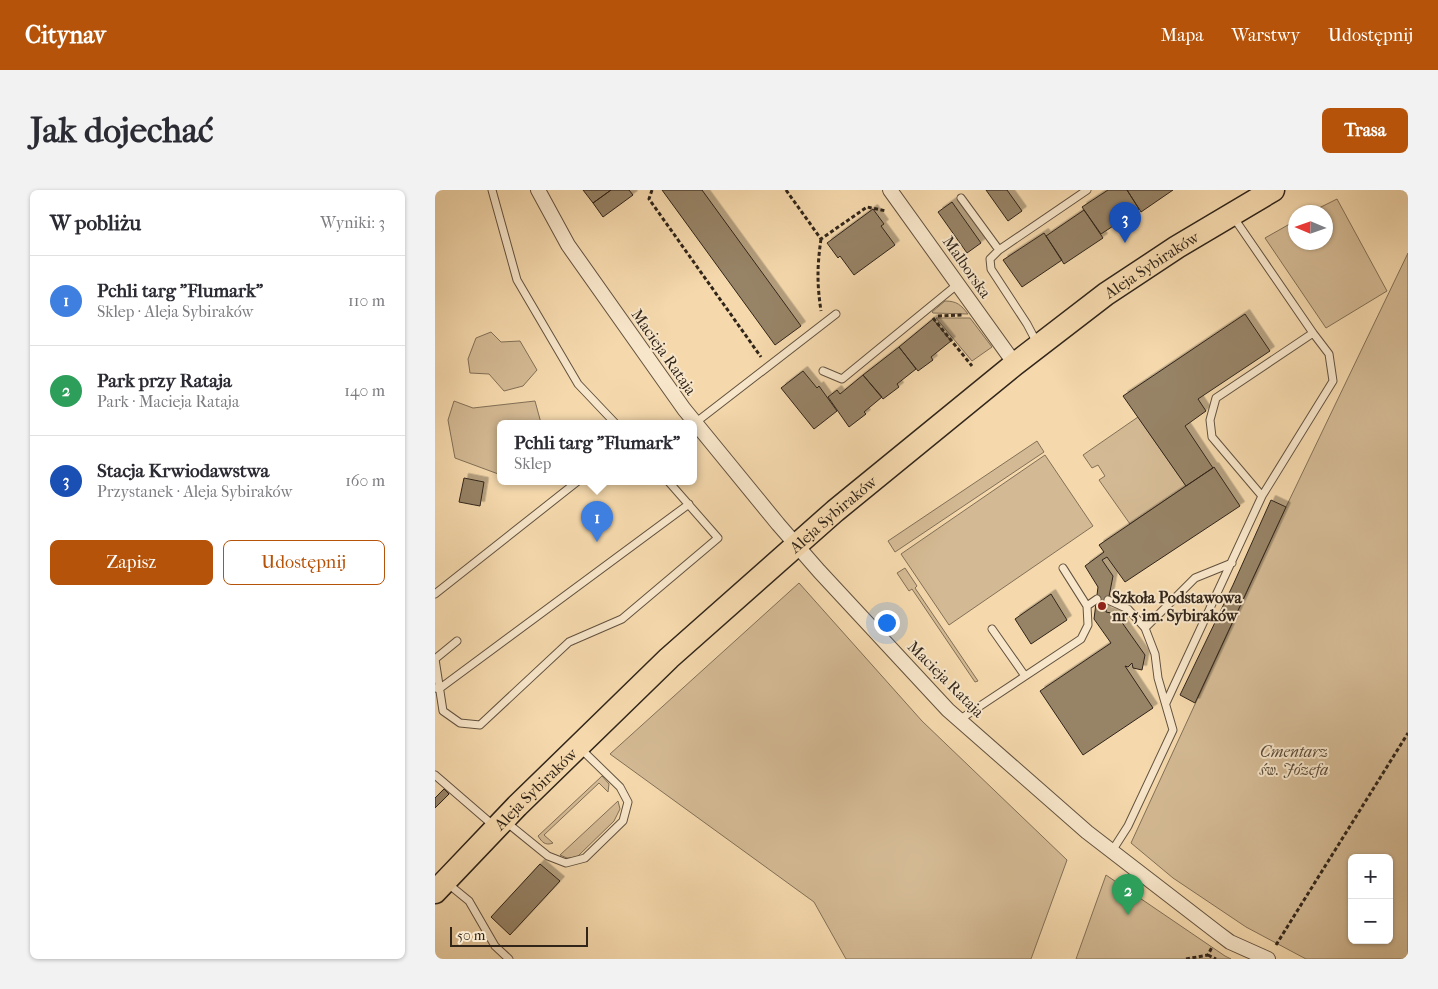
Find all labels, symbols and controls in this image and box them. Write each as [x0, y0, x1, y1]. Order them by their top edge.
text: Citynav [25, 21, 106, 49]
text: Mapa [1161, 25, 1204, 46]
text: Warstwy [1232, 25, 1300, 46]
text: Udostępnij [1328, 25, 1413, 46]
button: Trasa [1322, 108, 1408, 153]
text: Jak dojechać [30, 110, 214, 151]
pin: 3 [1109, 202, 1141, 243]
north arrow [1288, 205, 1333, 250]
text: W pobliżu [50, 211, 141, 235]
text: Wyniki: 3 [320, 213, 385, 232]
street label: Aleja Sybiraków [1100, 226, 1203, 303]
street label: Malborska [939, 232, 996, 302]
text: Pchli targ "Flumark" [97, 280, 263, 302]
text: 1 [63, 291, 69, 310]
text: 110 m [348, 291, 385, 310]
text: Sklep · Aleja Sybiraków [97, 302, 253, 321]
street label: Macieja Rataja [627, 305, 701, 399]
text: Park przy Rataja [97, 370, 232, 392]
text: 2 [62, 381, 70, 400]
text: 140 m [344, 381, 385, 400]
text: Park · Macieja Rataja [97, 392, 239, 411]
popup [497, 420, 697, 485]
text: Pchli targ "Flumark" [514, 432, 680, 454]
text: Sklep [514, 454, 551, 473]
text: Stacja Krwiodawstwa [97, 460, 269, 482]
text: 3 [63, 471, 69, 490]
text: 160 m [345, 471, 385, 490]
street label: Aleja Sybiraków [784, 471, 881, 557]
text: Przystanek · Aleja Sybiraków [97, 482, 292, 501]
pin: 1 [581, 501, 613, 542]
button: Zapisz [50, 540, 213, 585]
button: Udostępnij [223, 540, 385, 585]
place label: Szkoła Podstawowa nr 5 im. Sybiraków [1111, 588, 1242, 626]
marker: Szkoła Podstawowa nr 5 im. Sybiraków [1096, 600, 1108, 612]
your location [874, 610, 900, 636]
street label: Macieja Rataja [904, 637, 989, 722]
park label: Cmentarz św. Józefa [1259, 742, 1328, 779]
street label: Aleja Sybiraków [489, 743, 581, 834]
map controls [1348, 854, 1393, 944]
button: + [1348, 854, 1393, 899]
pin: 2 [1112, 874, 1144, 915]
button: − [1348, 899, 1393, 944]
scale bar [450, 924, 587, 947]
text: 50 m [457, 927, 485, 944]

